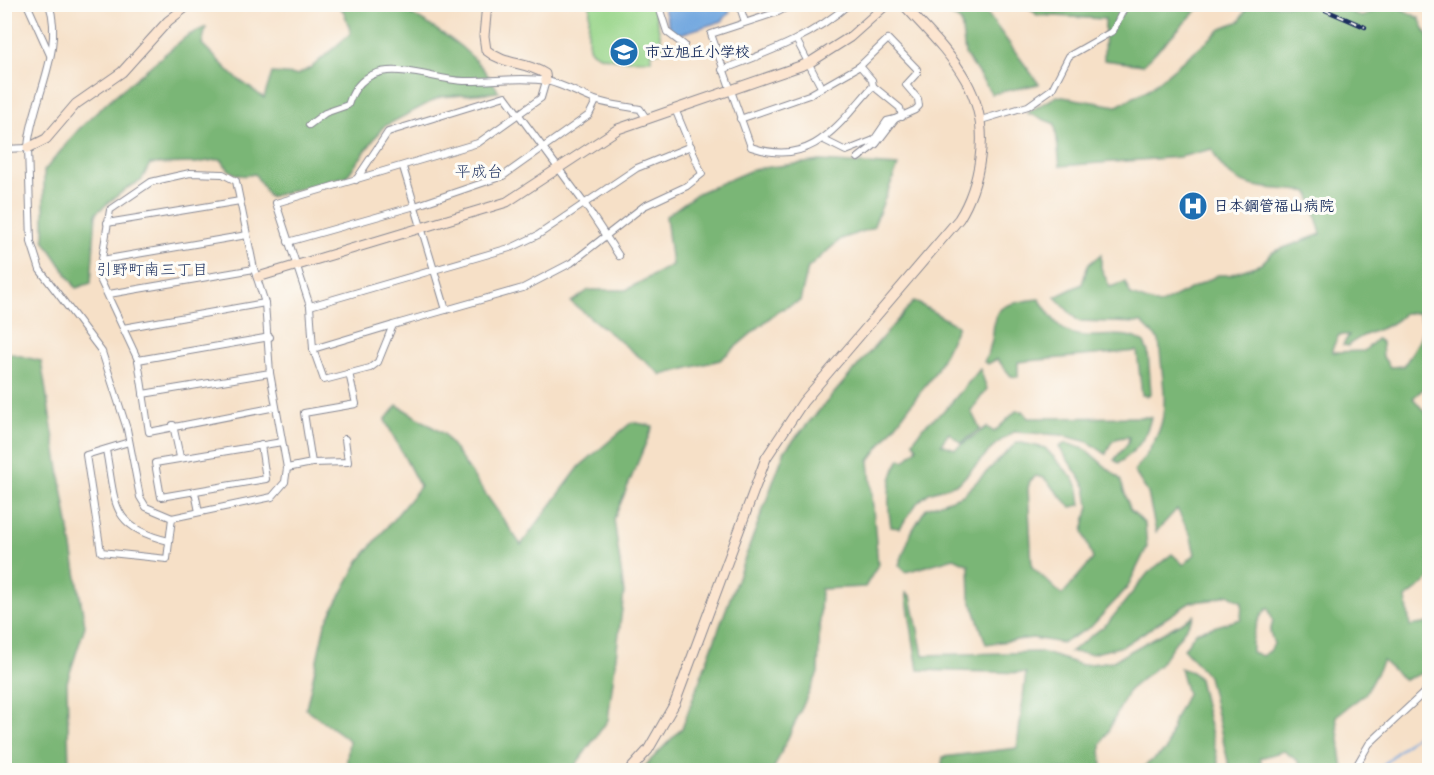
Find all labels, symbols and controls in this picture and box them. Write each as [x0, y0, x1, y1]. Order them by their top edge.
school or university icon: 市立旭丘小学校 [608, 36, 640, 68]
place label: 市立旭丘小学校 [645, 41, 750, 61]
district label: 平成台 [455, 160, 503, 181]
hospital icon: 日本鋼管福山病院 [1177, 190, 1209, 222]
place label: 日本鋼管福山病院 [1214, 195, 1334, 215]
district label: 引野町南三丁目 [96, 258, 208, 279]

